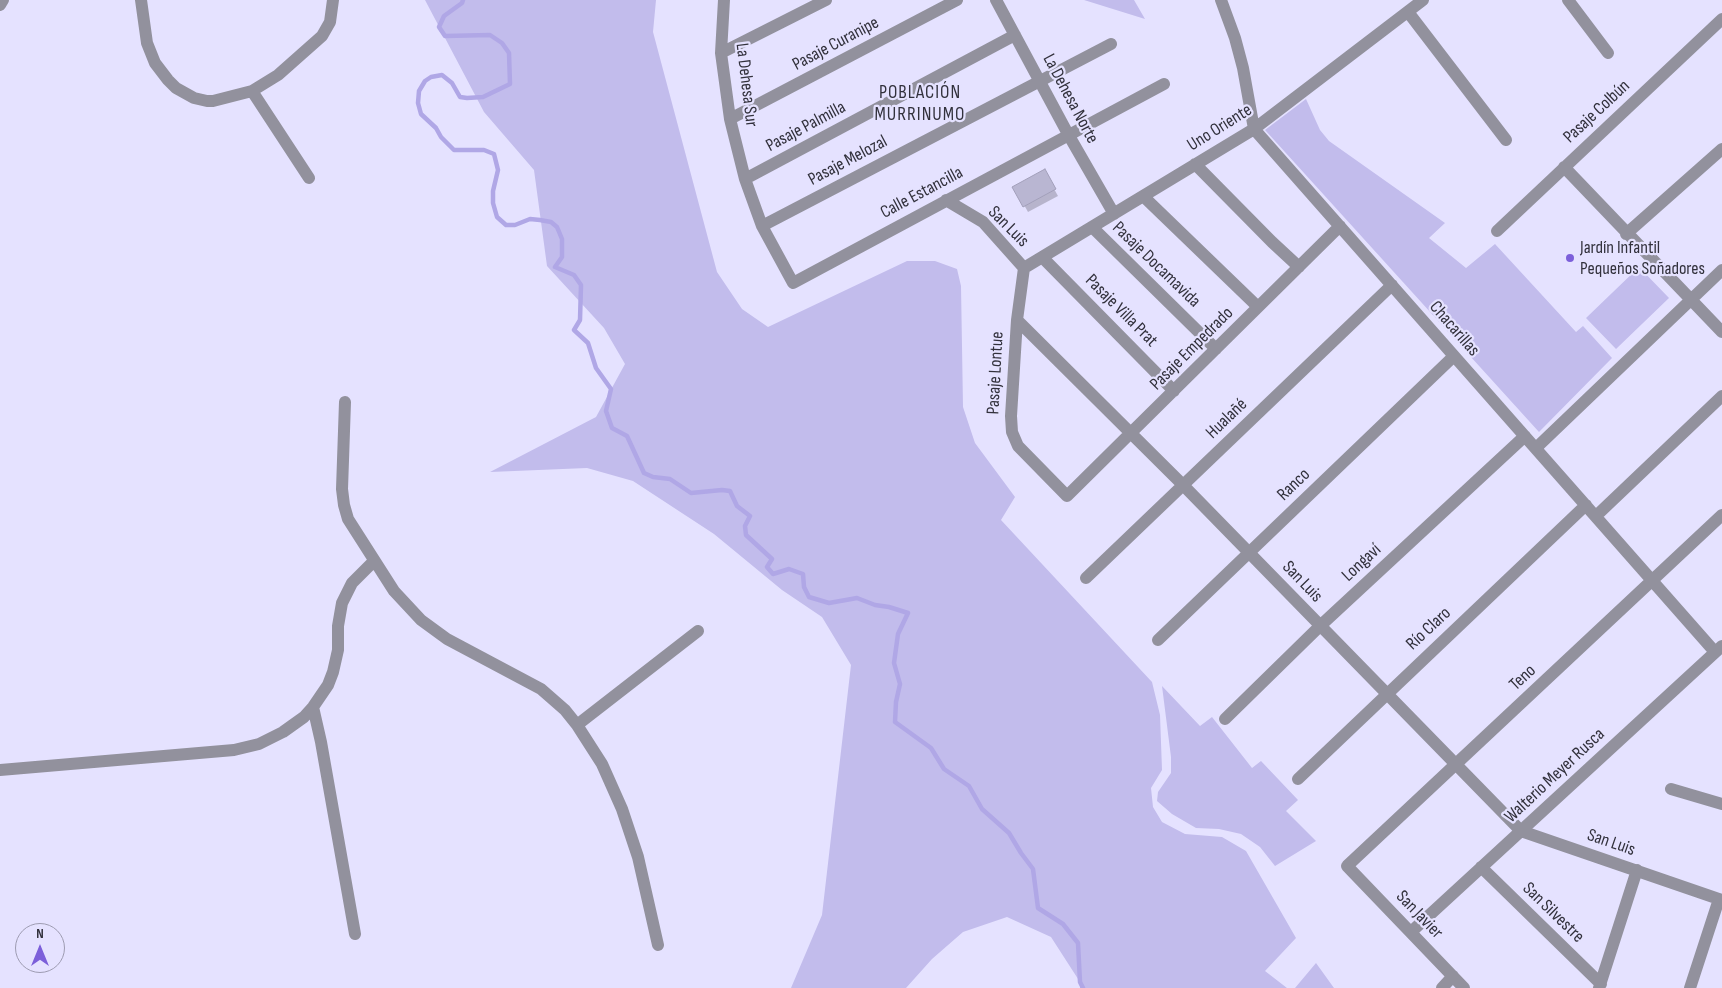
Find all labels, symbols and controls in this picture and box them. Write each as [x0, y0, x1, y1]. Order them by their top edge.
street label: Pasaje Curanipe [789, 12, 883, 76]
street label: La Dehesa Sur [730, 42, 762, 128]
street label: La Dehesa Norte [1037, 51, 1103, 147]
street label: Pasaje Colbún [1559, 76, 1635, 148]
district label: POBLACIÓN MURRINUMO [873, 82, 967, 126]
street label: Pasaje Palmilla [762, 97, 850, 157]
street label: Uno Oriente [1184, 100, 1256, 156]
street label: Pasaje Melozal [805, 131, 891, 191]
street label: Calle Estancilla [877, 162, 967, 224]
street label: San Luis [983, 202, 1033, 252]
street label: Pasaje Docamavida [1107, 218, 1205, 312]
place label: Jardín Infantil Pequeños Soñadores [1580, 237, 1705, 280]
marker: Jardín Infantil Pequeños Soñadores [1564, 252, 1576, 264]
street label: Pasaje Villa Prat [1080, 270, 1162, 352]
street label: Chacarillas [1424, 297, 1484, 361]
street label: Pasaje Empedrado [1146, 303, 1238, 395]
street label: Pasaje Lontue [983, 331, 1009, 415]
street label: Hualañé [1202, 394, 1252, 444]
street label: Ranco [1273, 464, 1315, 506]
street label: Longaví [1338, 540, 1386, 586]
street label: San Luis [1277, 557, 1327, 607]
street label: Río Claro [1402, 603, 1456, 655]
street label: Teno [1505, 660, 1541, 696]
street label: Walterio Meyer Rusca [1500, 724, 1610, 828]
street label: San Luis [1584, 825, 1638, 861]
street label: San Silvestre [1518, 878, 1588, 948]
street label: San Javier [1391, 886, 1447, 944]
north arrow [15, 923, 65, 973]
text: N [36, 925, 44, 942]

